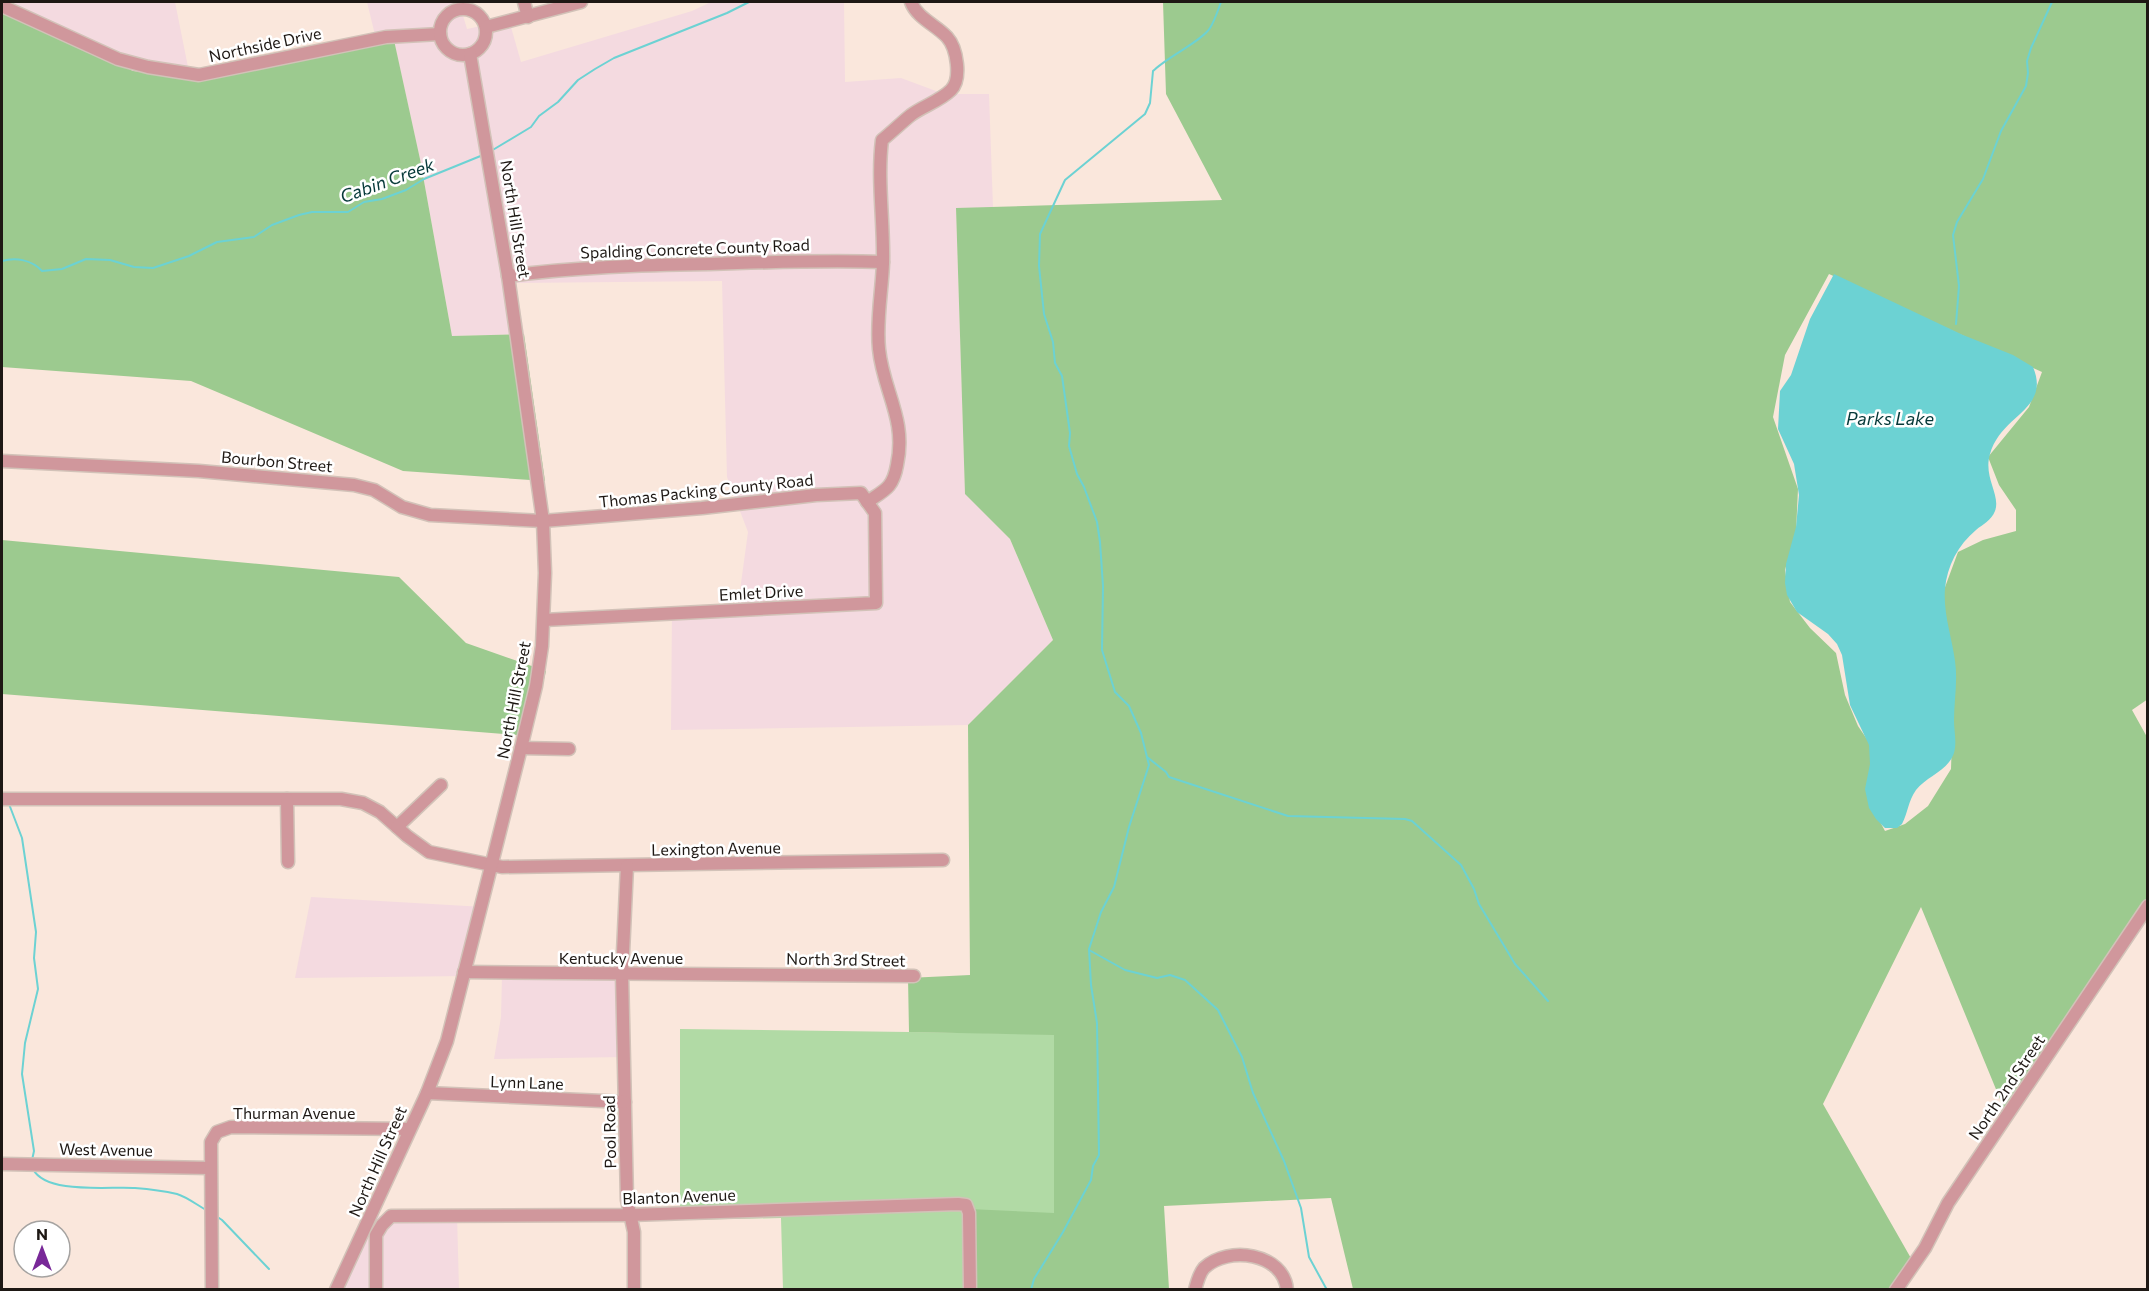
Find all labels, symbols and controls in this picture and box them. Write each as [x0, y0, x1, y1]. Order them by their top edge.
street label: Northside Drive [207, 23, 323, 65]
water label: Cabin Creek [337, 152, 438, 207]
street label: North Hill Street [497, 159, 535, 280]
street label: Spalding Concrete County Road [580, 235, 810, 261]
water label: Parks Lake [1846, 407, 1934, 429]
street label: Bourbon Street [221, 447, 334, 475]
street label: Thomas Packing County Road [598, 469, 814, 511]
street label: Emlet Drive [718, 580, 804, 604]
street label: North Hill Street [492, 639, 534, 760]
street label: Lexington Avenue [651, 837, 781, 859]
street label: Kentucky Avenue [559, 948, 683, 967]
street label: North 3rd Street [786, 948, 906, 970]
street label: North 2nd Street [1964, 1031, 2048, 1143]
street label: Lynn Lane [490, 1071, 564, 1093]
street label: Pool Road [599, 1095, 619, 1169]
street label: North Hill Street [344, 1102, 410, 1219]
street label: Thurman Avenue [233, 1103, 355, 1122]
street label: West Avenue [59, 1139, 153, 1159]
street label: Blanton Avenue [622, 1185, 736, 1207]
north arrow [12, 1219, 72, 1279]
text: N [36, 1224, 48, 1243]

